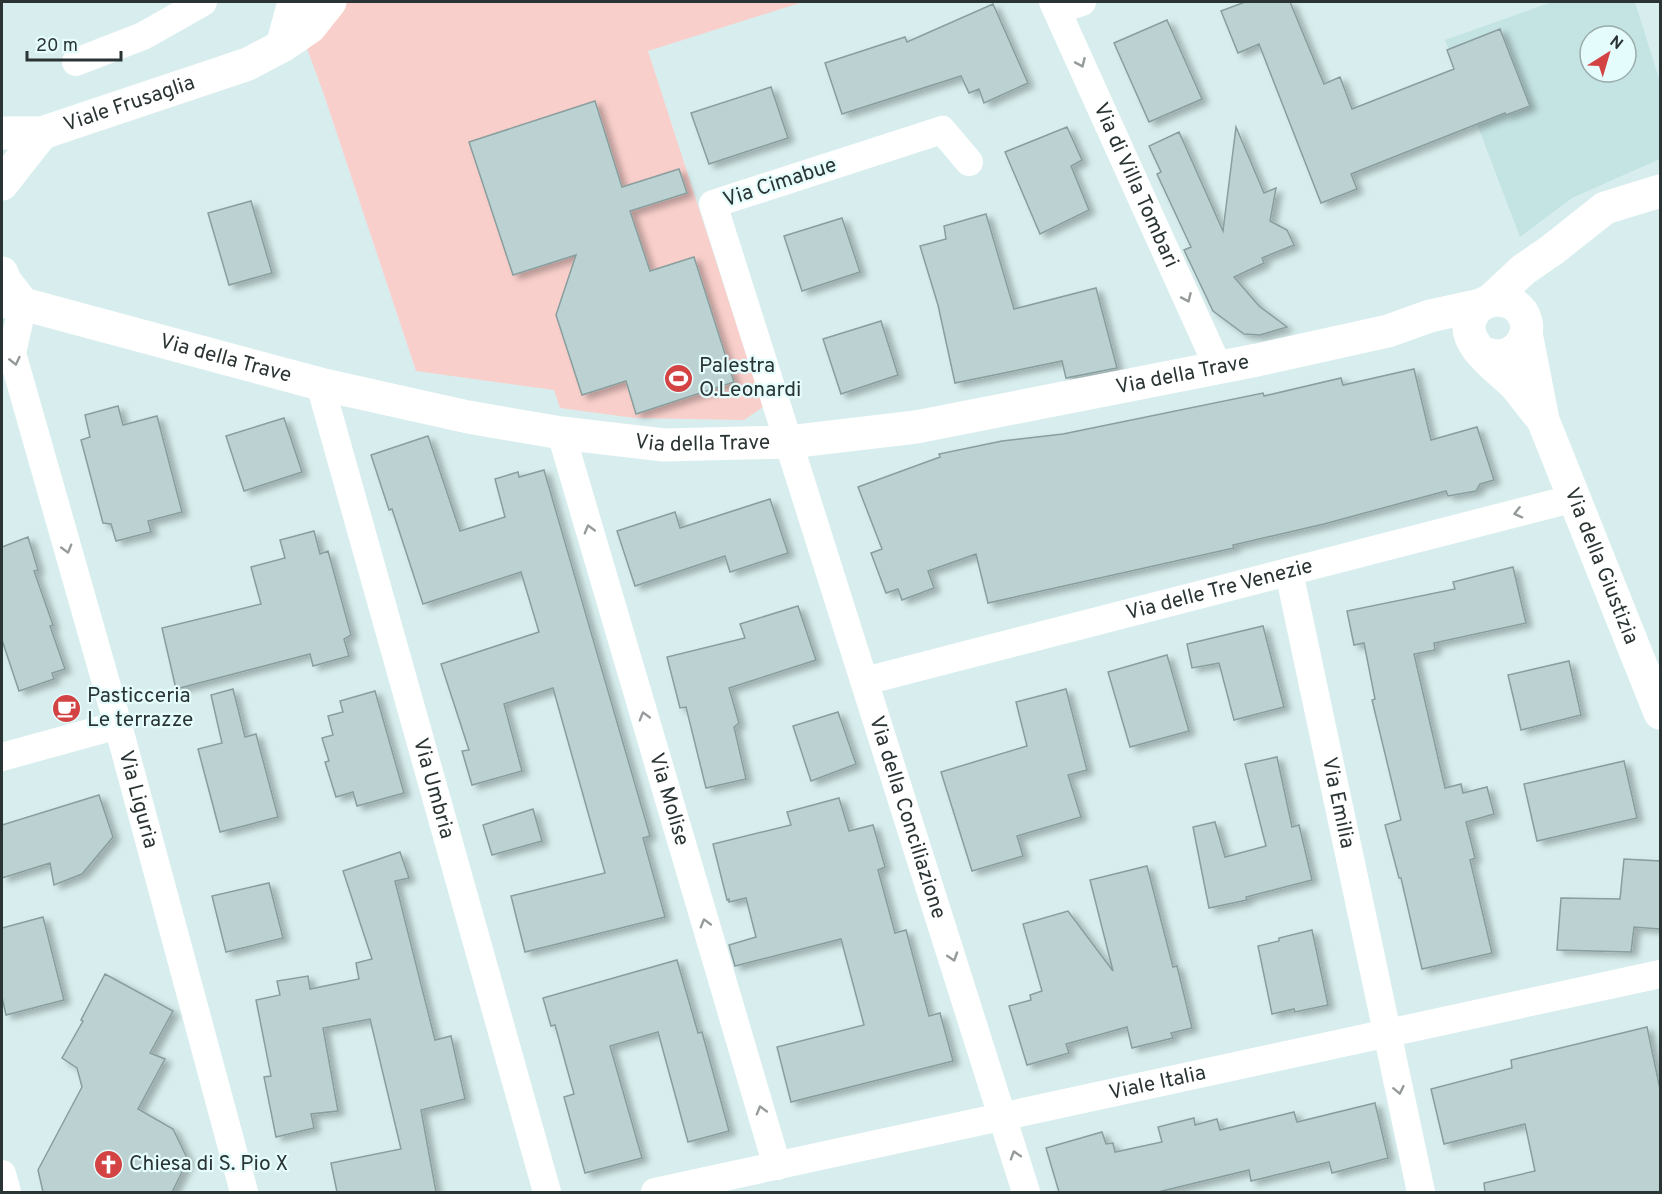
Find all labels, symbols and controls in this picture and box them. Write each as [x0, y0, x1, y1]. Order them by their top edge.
scale bar [27, 24, 122, 62]
north arrow [1578, 24, 1638, 84]
text: N [1605, 32, 1626, 55]
text: 20 m [36, 35, 78, 58]
one-way arrow [1073, 57, 1085, 68]
street label: Viale Frusaglia [60, 69, 198, 138]
street label: Via di Villa Tombari [1087, 98, 1185, 272]
street label: Via Cimabue [720, 152, 840, 214]
one-way arrow [1180, 292, 1192, 303]
street label: Via della Trave [157, 328, 294, 389]
street label: Via della Trave [1113, 348, 1252, 401]
place label: Palestra O.Leonardi [699, 353, 801, 404]
one-way arrow [7, 356, 20, 366]
sports icon: Palestra O.Leonardi [662, 362, 694, 394]
street label: Via della Trave [633, 428, 771, 459]
street label: Via della Giustizia [1558, 484, 1645, 648]
one-way arrow [1513, 506, 1524, 518]
one-way arrow [584, 524, 596, 535]
one-way arrow [60, 544, 73, 554]
street label: Via delle Tre Venezie [1123, 553, 1316, 627]
place label: Pasticceria Le terrazze [87, 683, 193, 734]
cafe icon: Pasticceria Le terrazze [50, 692, 82, 724]
one-way arrow [639, 711, 651, 722]
street label: Via della Conciliazione [863, 713, 952, 922]
street label: Via Umbria [407, 735, 461, 842]
street label: Via Liguria [112, 747, 164, 851]
street label: Via Molise [643, 750, 695, 849]
street label: Via Emilia [1315, 755, 1361, 851]
one-way arrow [700, 918, 712, 929]
one-way arrow [946, 951, 958, 962]
street label: Viale Italia [1106, 1059, 1208, 1107]
one-way arrow [1392, 1085, 1405, 1095]
one-way arrow [756, 1105, 768, 1116]
church icon: Chiesa di S. Pio X [92, 1148, 124, 1180]
one-way arrow [1010, 1150, 1022, 1161]
place label: Chiesa di S. Pio X [129, 1151, 288, 1178]

